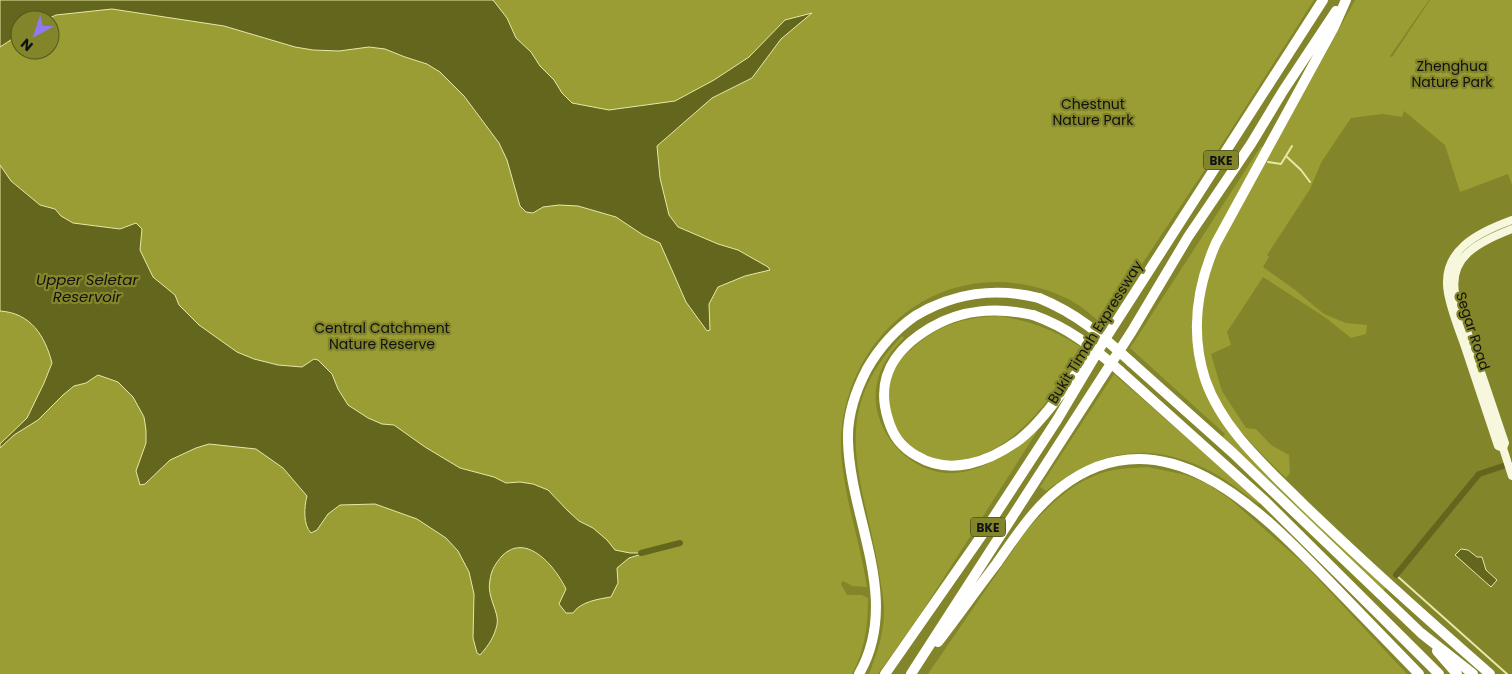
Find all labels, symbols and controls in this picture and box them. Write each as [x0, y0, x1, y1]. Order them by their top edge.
north arrow [10, 10, 60, 60]
text: N [16, 34, 37, 56]
park label: Zhenghua Nature Park [1411, 56, 1493, 92]
park label: Chestnut Nature Park [1052, 94, 1134, 130]
road number: BKE [1204, 150, 1238, 170]
street label: Bukit Timah Expressway [1043, 256, 1147, 407]
water label: Upper Seletar Reservoir [36, 269, 138, 307]
street label: Segar Road [1451, 289, 1495, 373]
park label: Central Catchment Nature Reserve [314, 318, 450, 354]
road number: BKE [970, 518, 1006, 536]

